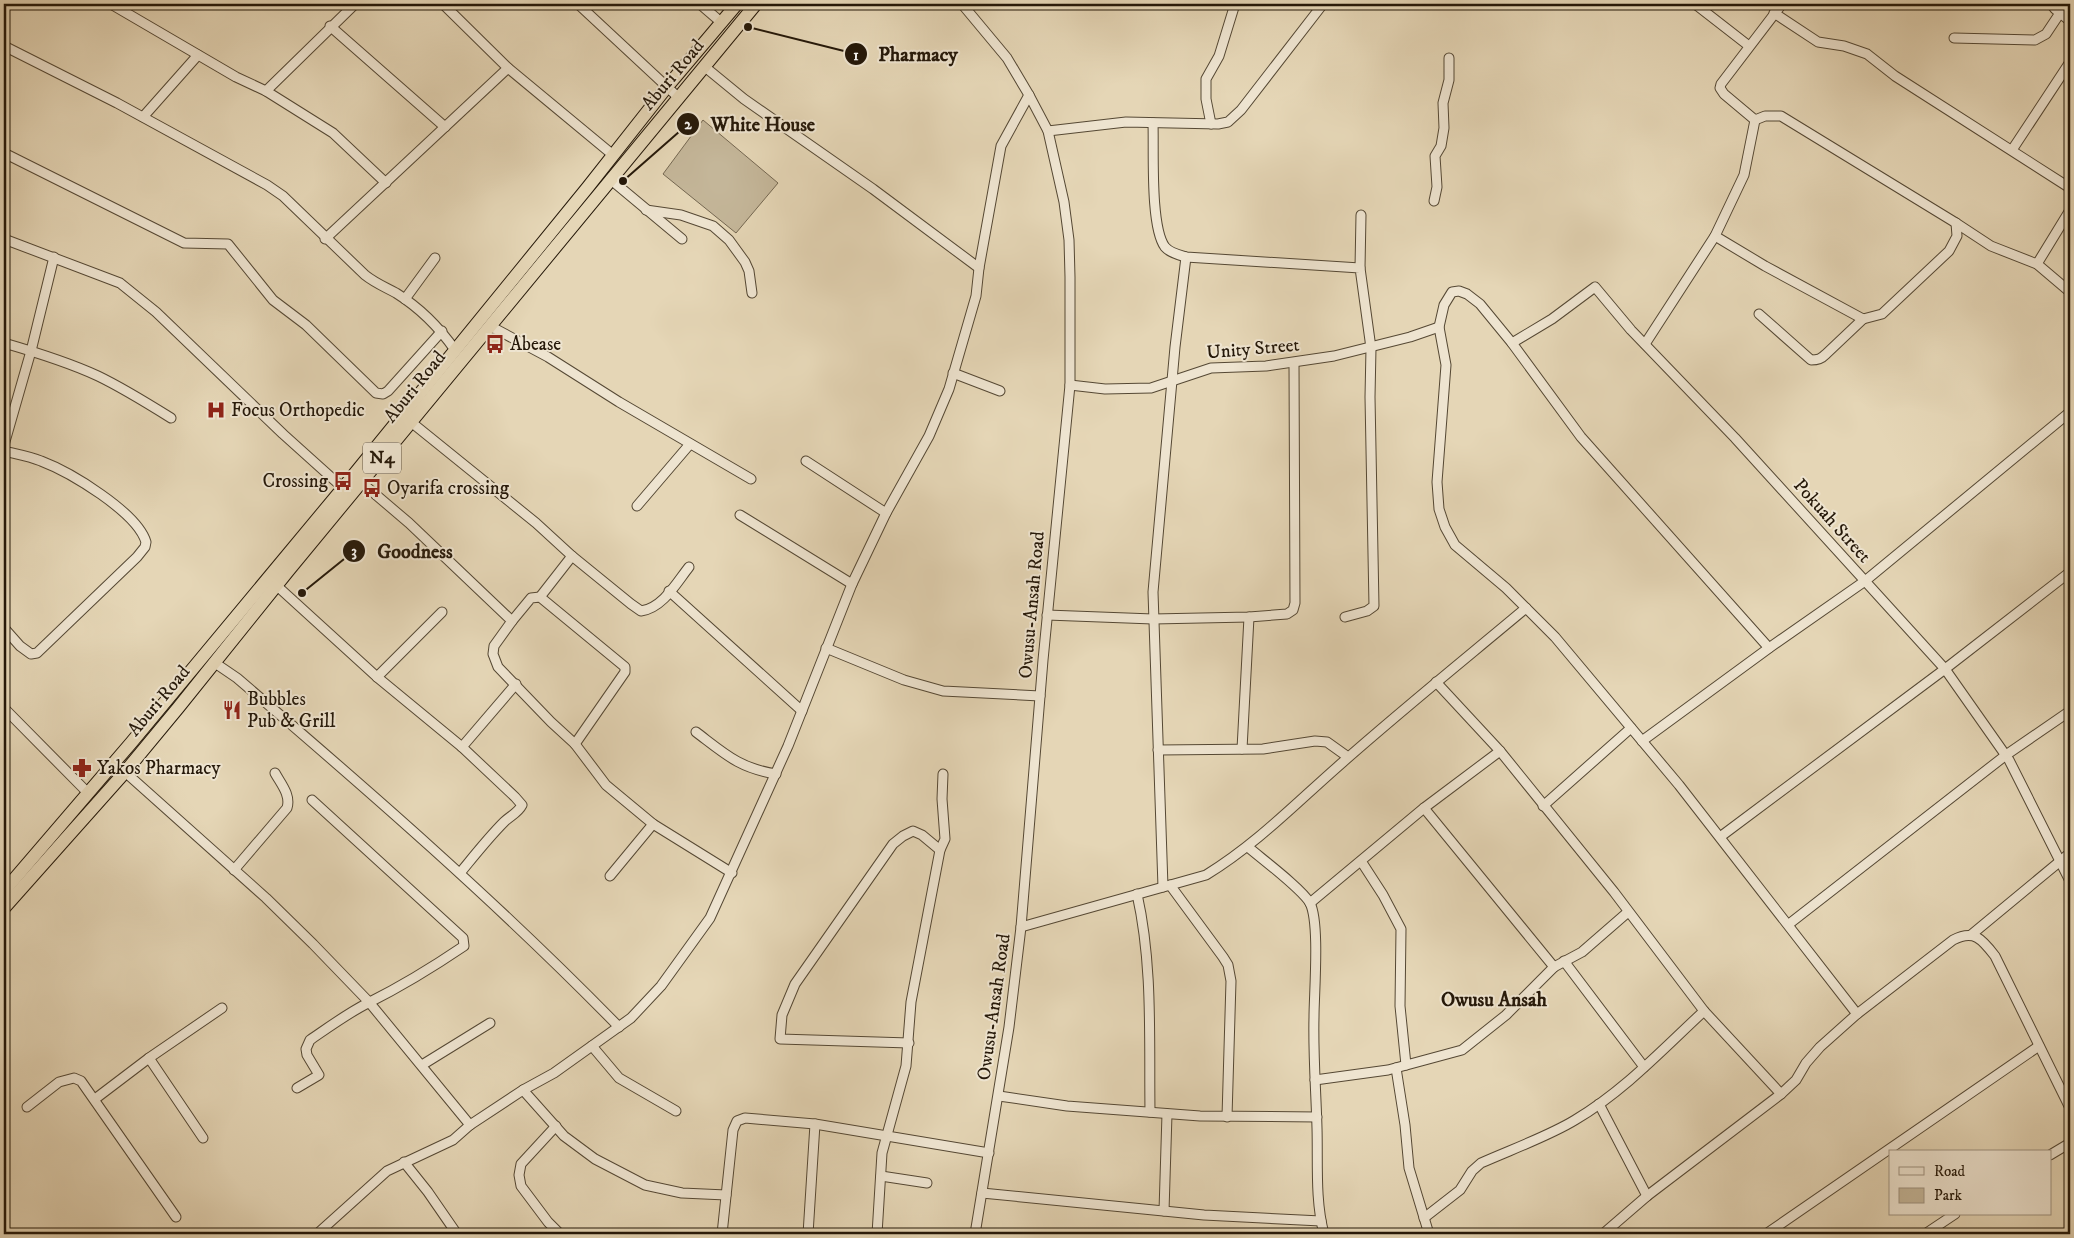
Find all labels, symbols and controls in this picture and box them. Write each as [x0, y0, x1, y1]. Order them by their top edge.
street label: Aburi Road [637, 34, 710, 115]
callout: Pharmacy [844, 37, 968, 72]
text: Pharmacy [878, 43, 958, 68]
text: 1 [853, 46, 859, 65]
callout: White House [676, 106, 825, 141]
text: White House [710, 113, 816, 138]
text: 2 [684, 115, 692, 134]
bus stop icon: Abease [484, 333, 506, 355]
place label: Abease [510, 333, 561, 356]
street label: Unity Street [1206, 333, 1300, 365]
street label: Aburi Road [379, 346, 451, 427]
hospital icon: Focus Orthopedic [205, 399, 227, 421]
place label: Focus Orthopedic [231, 399, 365, 422]
road number: N4 [363, 442, 401, 473]
place label: Crossing [262, 470, 329, 493]
bus stop icon: Crossing [332, 470, 354, 492]
street label: Pokuah Street [1788, 474, 1876, 568]
bus stop icon: Oyarifa crossing [361, 477, 383, 499]
place label: Oyarifa crossing [387, 477, 510, 500]
street label: Owusu-Ansah Road [1014, 530, 1050, 680]
callout: Goodness [342, 534, 462, 569]
text: Goodness [377, 540, 453, 565]
text: 3 [351, 542, 357, 561]
street label: Aburi Road [123, 660, 196, 741]
place label: Bubbles Pub & Grill [247, 688, 336, 733]
restaurant icon: Bubbles Pub & Grill [221, 699, 243, 721]
pharmacy icon: Yakos Pharmacy [71, 757, 93, 779]
place label: Yakos Pharmacy [97, 757, 221, 780]
street label: Owusu-Ansah Road [972, 932, 1016, 1082]
district label: Owusu Ansah [1441, 988, 1548, 1013]
legend [1889, 1150, 2052, 1216]
text: Road [1934, 1162, 1966, 1181]
text: Park [1934, 1186, 1963, 1205]

